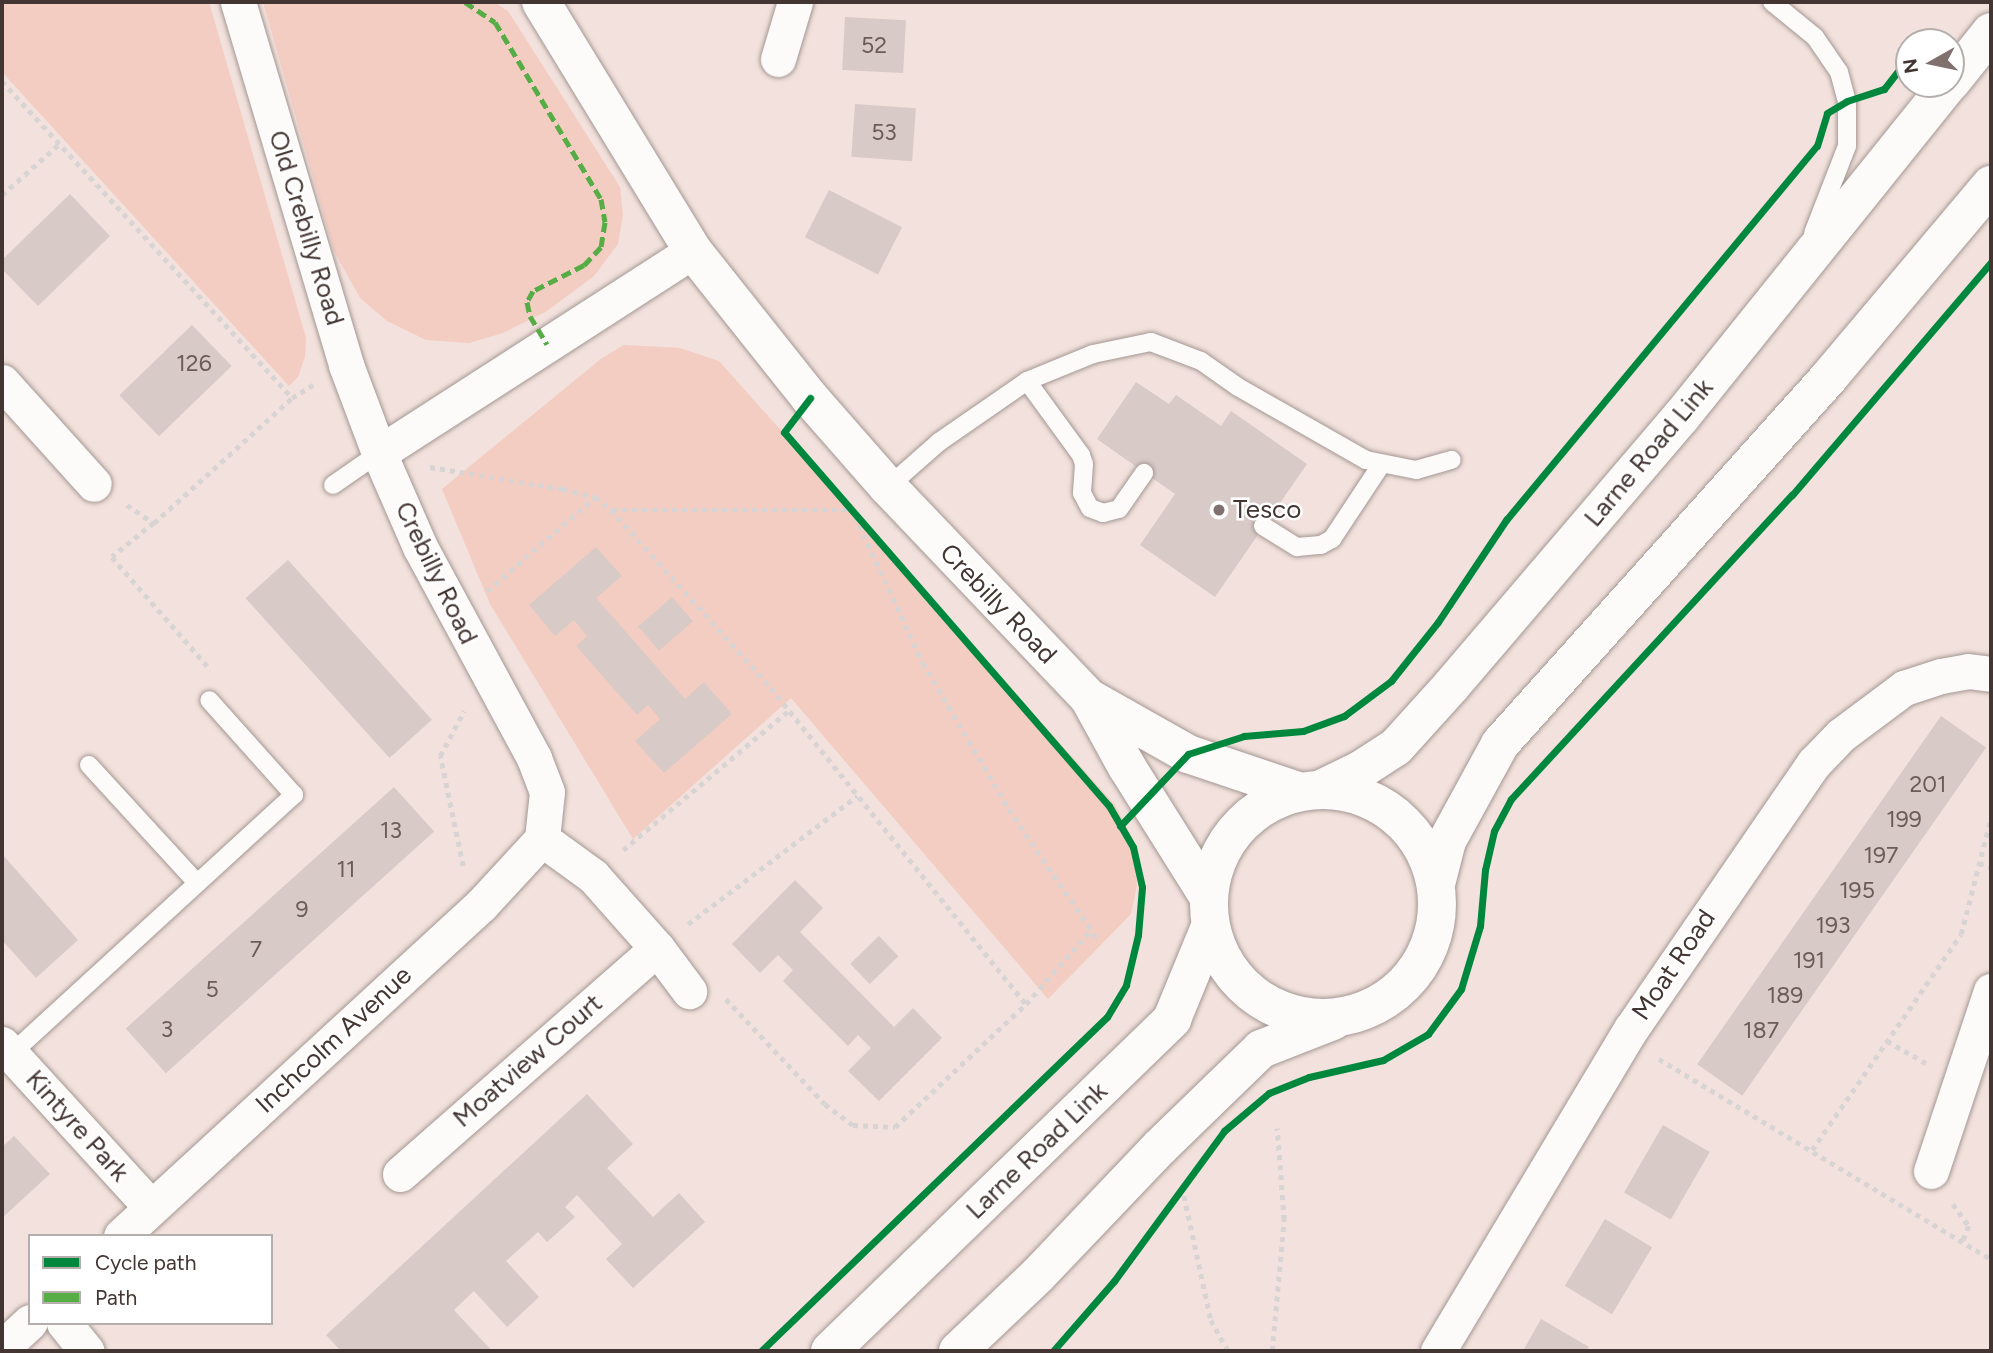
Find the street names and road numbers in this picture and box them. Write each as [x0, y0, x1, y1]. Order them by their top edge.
street label: Old Crebilly Road [262, 127, 350, 329]
street label: Larne Road Link [1578, 373, 1720, 533]
street label: Crebilly Road [388, 497, 484, 649]
street label: Crebilly Road [933, 538, 1063, 670]
street label: Moat Road [1626, 904, 1722, 1026]
street label: Inchcolm Avenue [250, 960, 418, 1120]
street label: Moatview Court [447, 988, 609, 1134]
street label: Kintyre Park [19, 1064, 135, 1188]
street label: Larne Road Link [960, 1076, 1114, 1226]

